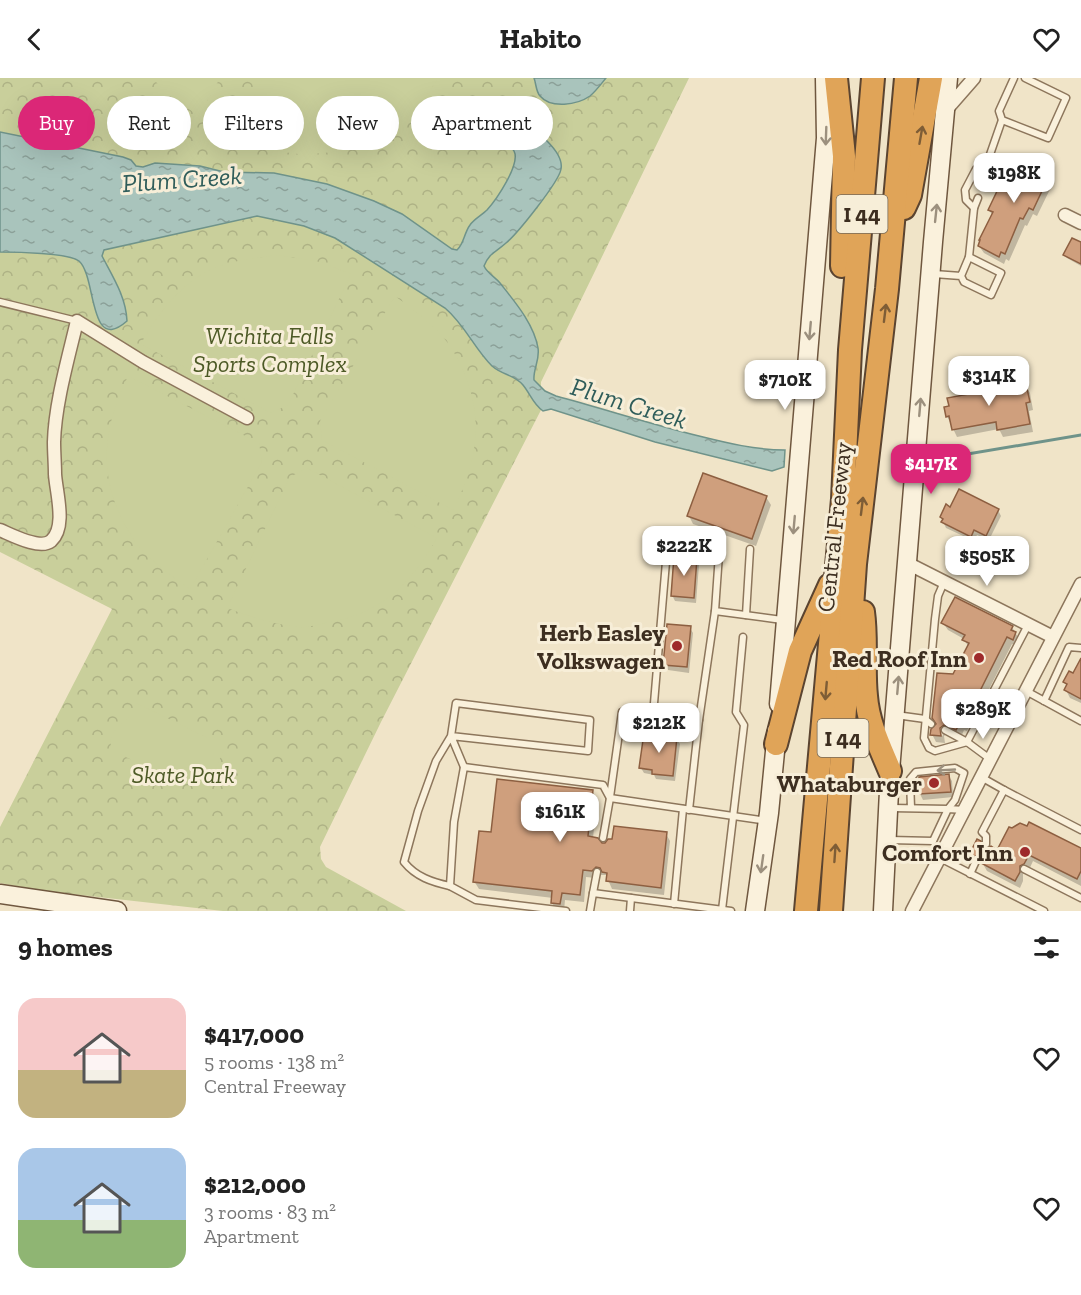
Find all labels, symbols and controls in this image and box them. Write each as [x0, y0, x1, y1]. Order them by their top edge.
icon: back [18, 23, 51, 56]
text: Habito [500, 23, 581, 55]
icon: heart [1030, 23, 1063, 56]
chip: Buy [18, 96, 95, 150]
chip: Rent [107, 96, 191, 150]
chip: Filters [203, 96, 304, 150]
chip: New [316, 96, 399, 150]
chip: Apartment [411, 96, 553, 150]
one-way arrow [820, 126, 831, 146]
one-way arrow [916, 126, 927, 145]
pin: $198K [972, 153, 1056, 204]
water label: Plum Creek [121, 159, 243, 199]
text: $198K [988, 160, 1040, 184]
road number: I 44 [836, 195, 888, 233]
one-way arrow [931, 203, 942, 223]
one-way arrow [879, 303, 890, 323]
one-way arrow [804, 320, 815, 340]
park label: Wichita Falls Sports Complex [193, 321, 347, 378]
pin: $314K [947, 356, 1031, 407]
pin: $710K [743, 360, 827, 411]
text: $314K [962, 363, 1016, 387]
text: $710K [759, 367, 811, 391]
water label: Plum Creek [567, 370, 691, 436]
one-way arrow [915, 397, 926, 417]
street label: Central Freeway [811, 440, 857, 613]
pin: $417K [889, 444, 973, 495]
text: $417K [905, 451, 957, 475]
one-way arrow [857, 497, 868, 517]
one-way arrow [788, 515, 799, 535]
pin: $222K [642, 526, 726, 577]
text: $222K [656, 533, 712, 557]
pin: $505K [945, 536, 1029, 587]
text: $505K [959, 543, 1015, 567]
place label: Herb Easley Volkswagen [537, 618, 665, 675]
marker: Herb Easley Volkswagen [670, 639, 684, 653]
place label: Red Roof Inn [832, 644, 967, 673]
marker: Red Roof Inn [972, 651, 986, 665]
one-way arrow [892, 676, 903, 695]
one-way arrow [820, 681, 831, 701]
pin: $289K [941, 689, 1025, 740]
text: $289K [955, 696, 1011, 720]
pin: $212K [617, 703, 701, 754]
text: $212K [633, 710, 685, 734]
road number: I 44 [818, 719, 868, 757]
park label: Skate Park [131, 760, 235, 789]
one-way arrow [936, 764, 956, 775]
place label: Whataburger [777, 769, 922, 798]
marker: Whataburger [927, 776, 941, 790]
pin: $161K [518, 792, 602, 843]
text: $161K [535, 799, 585, 823]
place label: Comfort Inn [882, 838, 1013, 867]
one-way arrow [830, 843, 841, 863]
marker: Comfort Inn [1018, 845, 1032, 859]
one-way arrow [756, 854, 767, 874]
text: 9 homes [18, 931, 113, 963]
icon: filters [1030, 931, 1063, 964]
text: $417,000 [204, 1018, 304, 1050]
icon: home [66, 1022, 138, 1094]
icon: heart [1030, 1042, 1063, 1075]
text: 5 rooms · 138 m² [204, 1050, 344, 1074]
text: Central Freeway [204, 1074, 346, 1098]
text: $212,000 [204, 1168, 306, 1200]
icon: home [66, 1172, 138, 1244]
icon: heart [1030, 1192, 1063, 1225]
text: 3 rooms · 83 m² [204, 1200, 336, 1224]
text: Apartment [204, 1224, 299, 1248]

